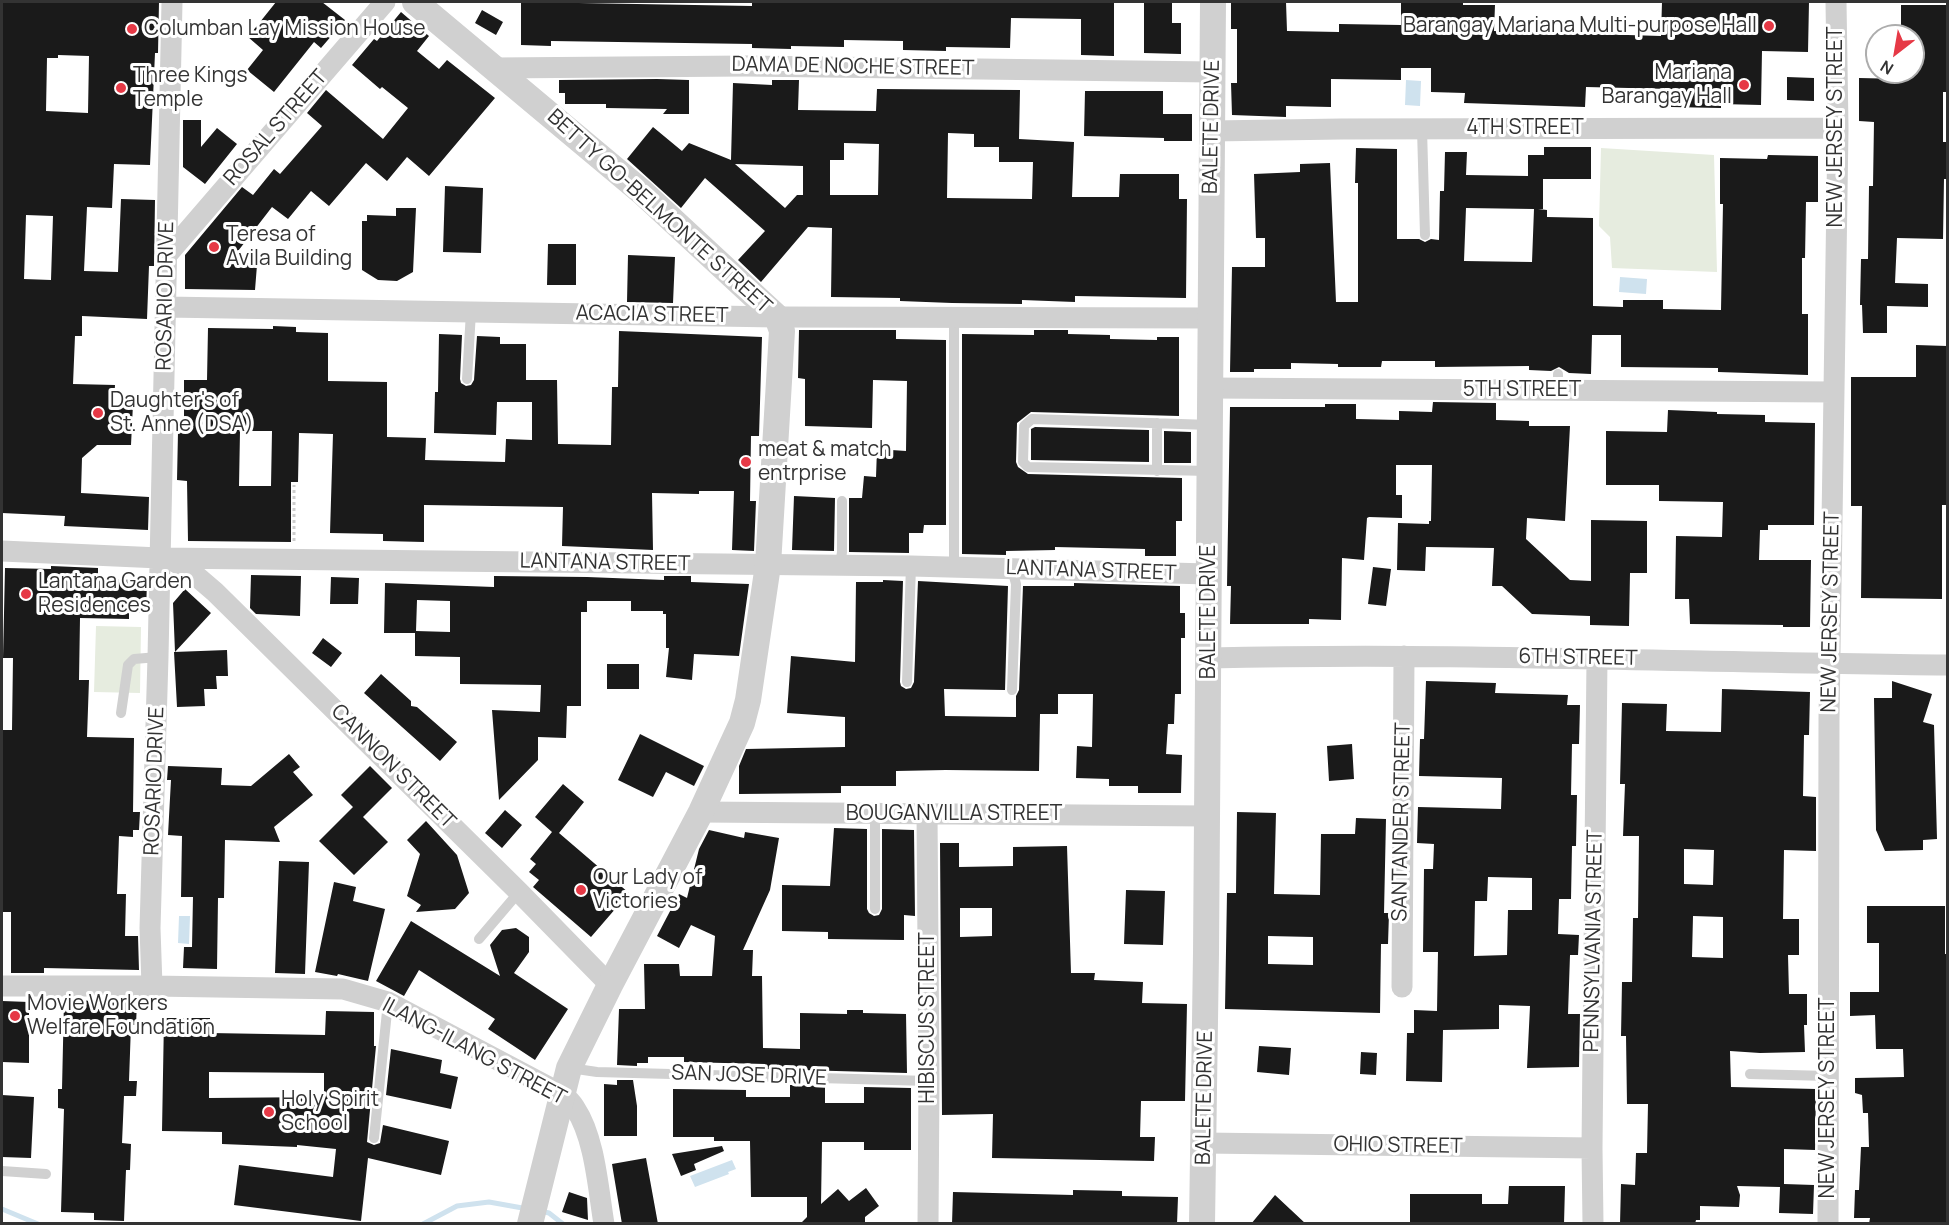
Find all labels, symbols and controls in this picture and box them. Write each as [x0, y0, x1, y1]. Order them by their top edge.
place label: Barangay Mariana Multi-purpose Hall [1403, 13, 1757, 39]
place label: Columban Lay Mission House [144, 16, 426, 42]
marker: Barangay Mariana Multi-purpose Hall [1762, 19, 1776, 33]
marker: Columban Lay Mission House [125, 22, 139, 36]
north arrow [1865, 24, 1925, 84]
street label: NEW JERSEY STREET [1823, 26, 1849, 228]
street label: DAMA DE NOCHE STREET [731, 52, 975, 82]
text: N [1876, 55, 1897, 80]
street label: BALETE DRIVE [1198, 60, 1226, 194]
place label: Mariana Barangay Hall [1602, 60, 1732, 110]
place label: Three Kings Temple [133, 63, 247, 113]
street label: ROSAL STREET [219, 65, 333, 191]
marker: Mariana Barangay Hall [1737, 78, 1751, 92]
marker: Three Kings Temple [114, 81, 128, 95]
street label: BETTY GO-BELMONTE STREET [542, 105, 776, 319]
street label: 4TH STREET [1466, 115, 1584, 141]
street label: ROSARIO DRIVE [152, 221, 180, 371]
place label: Teresa of Avila Building [226, 222, 352, 272]
marker: Teresa of Avila Building [207, 240, 221, 254]
street label: ACACIA STREET [575, 301, 729, 329]
street label: 5TH STREET [1463, 377, 1581, 403]
place label: Daughter's of St. Anne (DSA) [110, 388, 254, 438]
marker: Daughter's of St. Anne (DSA) [91, 406, 105, 420]
place label: meat & match entrprise [758, 437, 892, 487]
marker: meat & match entrprise [739, 455, 753, 469]
street label: NEW JERSEY STREET [1817, 511, 1845, 713]
street label: BALETE DRIVE [1196, 545, 1222, 679]
street label: LANTANA STREET [519, 549, 691, 577]
street label: LANTANA STREET [1005, 555, 1177, 587]
place label: Lantana Garden Residences [38, 569, 192, 619]
marker: Lantana Garden Residences [19, 587, 33, 601]
street label: 6TH STREET [1518, 644, 1638, 672]
street label: CANNON STREET [326, 700, 460, 834]
street label: ROSARIO DRIVE [140, 706, 170, 856]
street label: SANTANDER STREET [1388, 722, 1416, 922]
street label: BOUGANVILLA STREET [846, 801, 1062, 827]
street label: PENNSYLVANIA STREET [1579, 829, 1609, 1053]
place label: Our Lady of Victories [593, 865, 702, 915]
marker: Our Lady of Victories [574, 883, 588, 897]
street label: HIBISCUS STREET [915, 932, 941, 1104]
place label: Movie Workers Welfare Foundation [27, 991, 215, 1041]
street label: ILANG-ILANG STREET [378, 993, 570, 1111]
street label: NEW JERSEY STREET [1815, 997, 1841, 1199]
marker: Movie Workers Welfare Foundation [8, 1009, 22, 1023]
street label: BALETE DRIVE [1191, 1031, 1219, 1165]
street label: SAN JOSE DRIVE [671, 1061, 827, 1091]
place label: Holy Spirit School [281, 1087, 379, 1137]
marker: Holy Spirit School [262, 1105, 276, 1119]
street label: OHIO STREET [1333, 1132, 1463, 1160]

